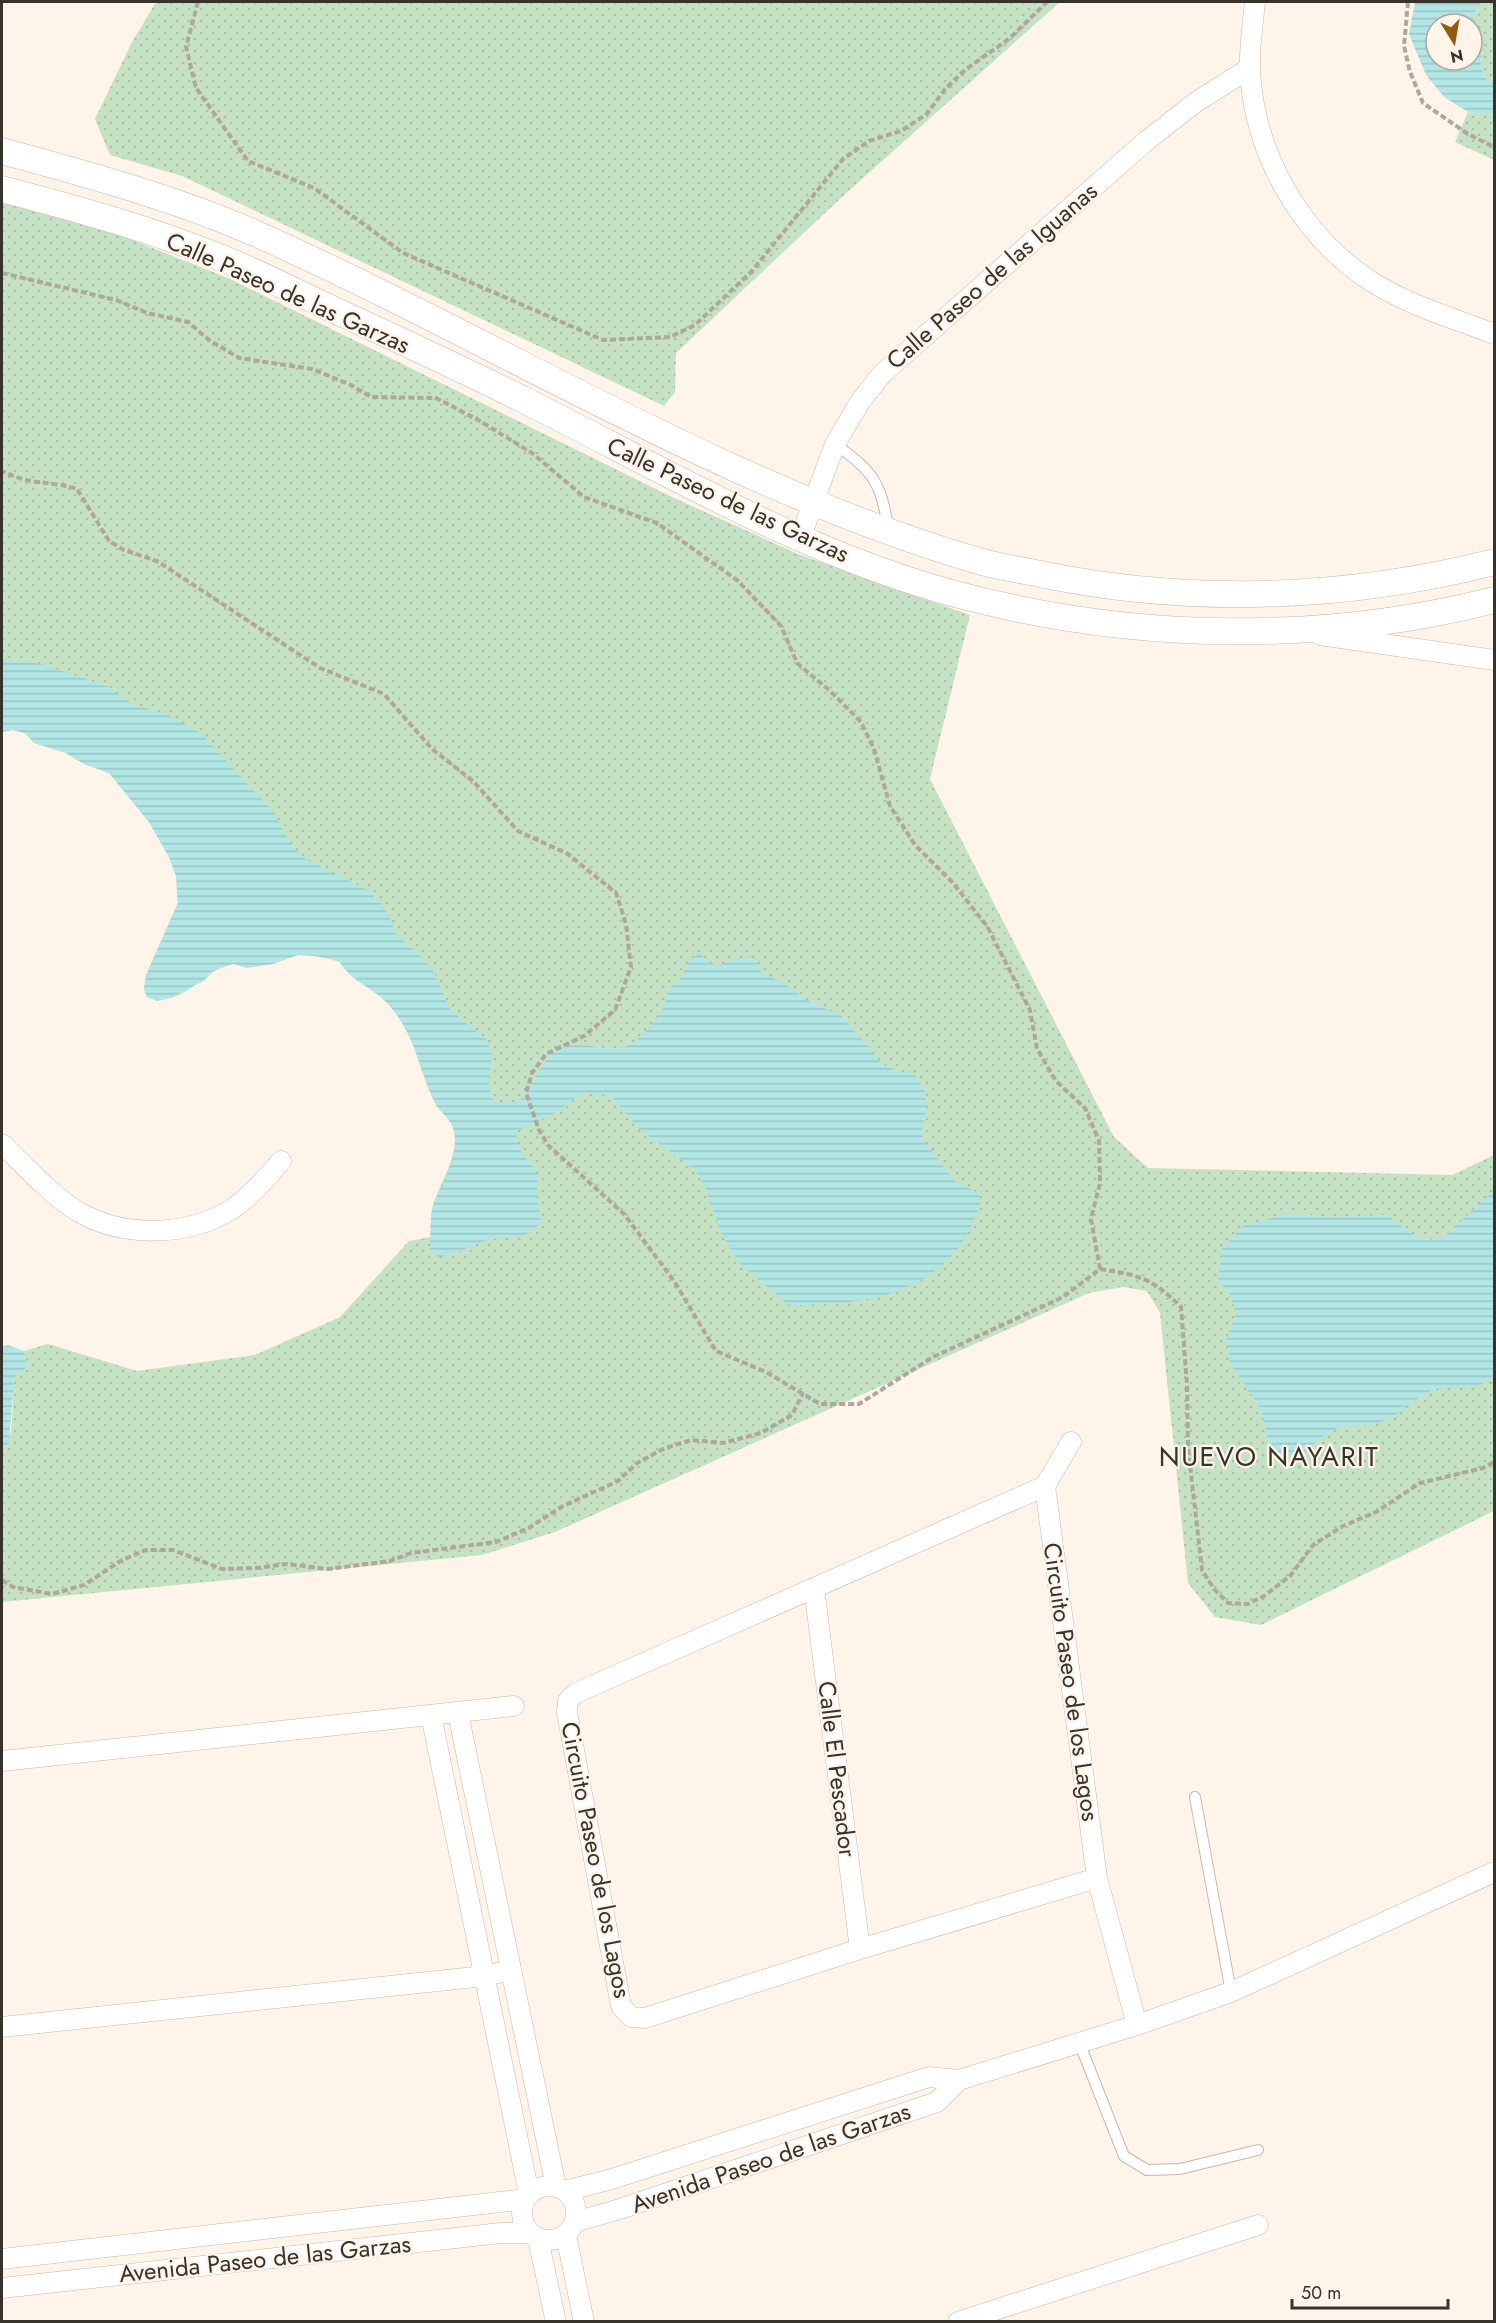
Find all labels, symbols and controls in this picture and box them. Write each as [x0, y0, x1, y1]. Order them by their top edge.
north arrow [1424, 12, 1484, 72]
text: N [1448, 44, 1465, 69]
street label: Calle Paseo de las Iguanas [878, 174, 1105, 377]
street label: Calle Paseo de las Garzas [161, 223, 416, 362]
street label: Calle Paseo de las Garzas [601, 428, 855, 571]
district label: NUEVO NAYARIT [1159, 1437, 1379, 1476]
street label: Circuito Paseo de los Lagos [1035, 1540, 1108, 1823]
street label: Calle El Pescador [809, 1679, 866, 1860]
street label: Circuito Paseo de los Lagos [553, 1719, 640, 2001]
street label: Avenida Paseo de las Garzas [626, 2093, 915, 2222]
street label: Avenida Paseo de las Garzas [117, 2226, 413, 2291]
scale bar [1292, 2272, 1448, 2310]
text: 50 m [1301, 2280, 1341, 2306]

